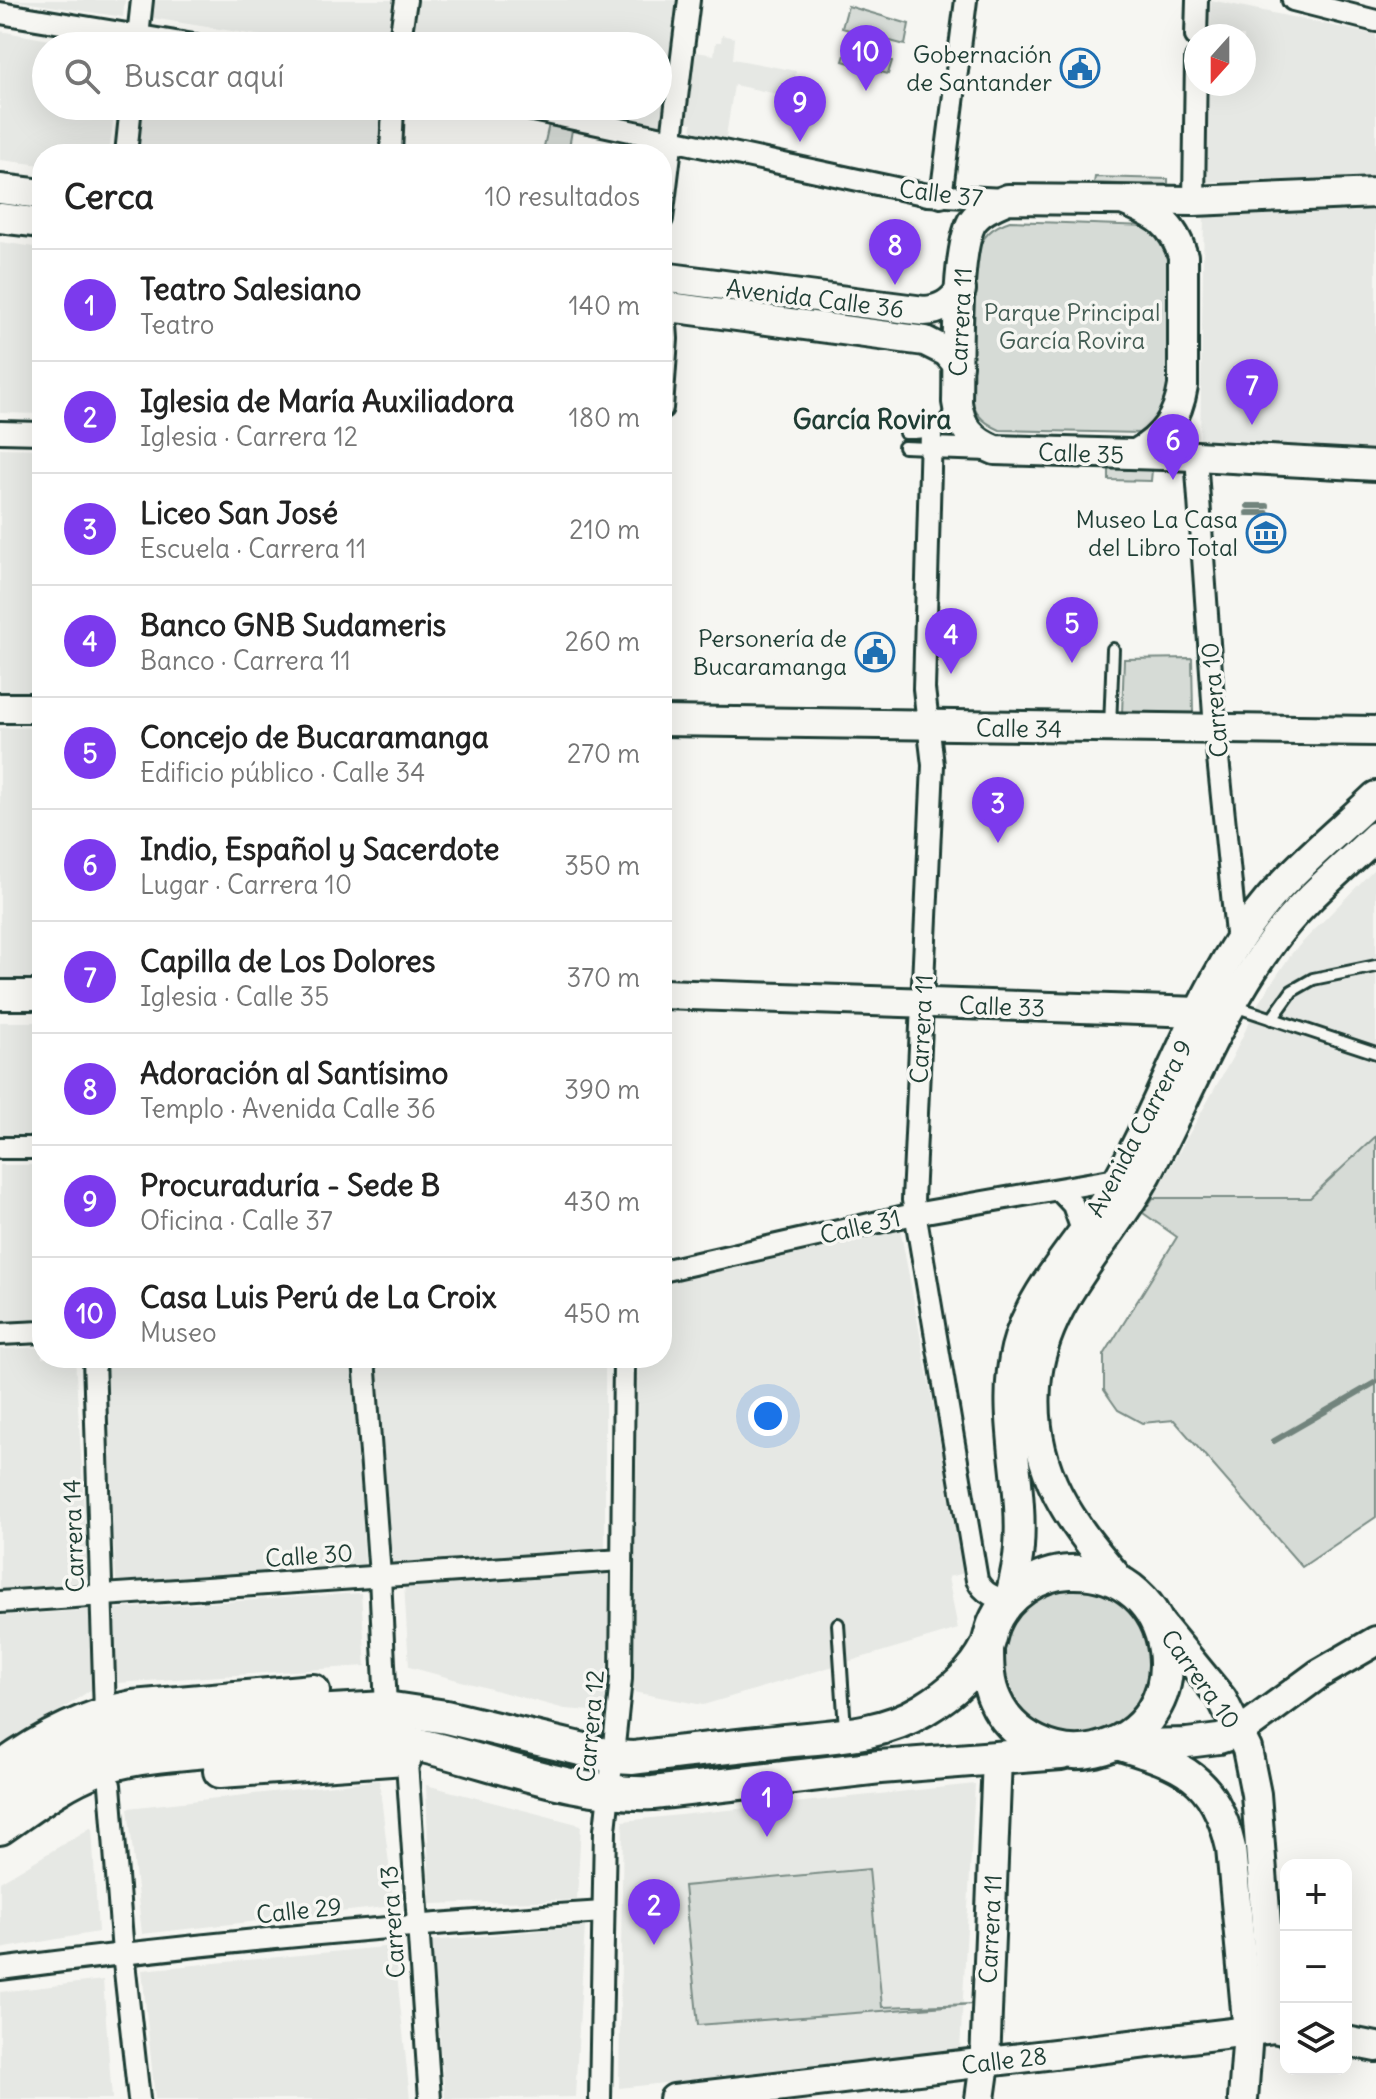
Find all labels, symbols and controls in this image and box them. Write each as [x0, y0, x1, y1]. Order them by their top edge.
north arrow [1184, 24, 1256, 96]
pin: 10 [840, 25, 892, 91]
search box [32, 32, 672, 120]
place label: Gobernación de Santander [906, 39, 1052, 97]
public building icon: Gobernación de Santander [1059, 47, 1101, 89]
icon: search [60, 54, 104, 98]
text: Buscar aquí [124, 57, 284, 95]
pin: 9 [774, 76, 826, 142]
street label: Calle 37 [897, 173, 985, 213]
text: Cerca [64, 175, 154, 218]
text: 10 resultados [484, 180, 640, 213]
pin: 8 [869, 219, 921, 285]
street label: Carrera 11 [942, 267, 978, 377]
text: Teatro Salesiano [140, 270, 361, 308]
street label: Avenida Calle 36 [724, 272, 906, 324]
text: 1 [85, 289, 95, 322]
text: 140 m [569, 289, 640, 322]
park label: Parque Principal García Rovira [984, 297, 1160, 355]
text: Teatro [140, 308, 214, 341]
pin: 7 [1226, 359, 1278, 425]
text: Iglesia de María Auxiliadora [140, 382, 514, 420]
text: 2 [83, 401, 97, 434]
text: 180 m [569, 401, 640, 434]
district label: García Rovira [793, 403, 951, 436]
pin: 6 [1147, 414, 1199, 480]
text: Iglesia · Carrera 12 [140, 420, 358, 453]
street label: Calle 35 [1037, 437, 1125, 469]
text: Liceo San José [140, 494, 338, 532]
place label: Museo La Casa del Libro Total [1075, 504, 1238, 562]
museum icon: Museo La Casa del Libro Total [1245, 512, 1287, 554]
text: 3 [83, 513, 97, 546]
text: 210 m [569, 513, 640, 546]
text: Escuela · Carrera 11 [140, 532, 366, 565]
pin: 5 [1046, 597, 1098, 663]
text: Banco GNB Sudameris [140, 606, 446, 644]
pin: 4 [925, 608, 977, 674]
place label: Personería de Bucaramanga [693, 623, 847, 681]
text: 4 [82, 625, 98, 658]
text: 260 m [565, 625, 640, 658]
public building icon: Personería de Bucaramanga [854, 631, 896, 673]
street label: Carrera 10 [1194, 641, 1234, 759]
text: Banco · Carrera 11 [140, 644, 351, 677]
street label: Calle 34 [976, 712, 1062, 744]
text: Concejo de Bucaramanga [140, 718, 489, 756]
text: 5 [83, 737, 97, 770]
text: 270 m [567, 737, 640, 770]
text: Edificio público · Calle 34 [140, 756, 425, 789]
pin: 3 [972, 777, 1024, 843]
text: Indio, Español y Sacerdote [140, 830, 499, 868]
text: 6 [82, 849, 98, 882]
text: 350 m [564, 849, 640, 882]
text: Lugar · Carrera 10 [140, 868, 352, 901]
text: Capilla de Los Dolores [140, 942, 435, 980]
text: 7 [84, 961, 96, 994]
text: 370 m [566, 961, 640, 994]
street label: Carrera 11 [903, 974, 939, 1084]
text: Iglesia · Calle 35 [140, 980, 329, 1013]
street label: Calle 33 [959, 990, 1045, 1022]
street label: Avenida Carrera 9 [1080, 1034, 1198, 1222]
text: Adoración al Santísimo [140, 1054, 448, 1092]
text: 8 [83, 1073, 97, 1106]
text: 390 m [564, 1073, 640, 1106]
text: Templo · Avenida Calle 36 [140, 1092, 436, 1125]
text: Procuraduría - Sede B [140, 1166, 440, 1204]
text: 9 [83, 1185, 97, 1218]
text: 430 m [564, 1185, 640, 1218]
street label: Calle 31 [817, 1202, 903, 1250]
text: Oficina · Calle 37 [140, 1204, 333, 1237]
text: Casa Luis Perú de La Croix [140, 1278, 497, 1316]
text: 10 [76, 1297, 104, 1330]
text: 450 m [564, 1297, 640, 1330]
text: Museo [140, 1316, 217, 1349]
your location [748, 1396, 788, 1436]
street label: Carrera 14 [56, 1479, 90, 1593]
street label: Calle 30 [264, 1537, 354, 1573]
street label: Carrera 10 [1155, 1624, 1247, 1734]
street label: Carrera 12 [570, 1669, 610, 1783]
pin: 1 [741, 1771, 793, 1837]
map controls [1280, 1859, 1352, 2075]
button: + [1280, 1859, 1352, 1931]
street label: Carrera 13 [373, 1864, 411, 1980]
street label: Carrera 11 [972, 1874, 1008, 1984]
pin: 2 [628, 1879, 680, 1945]
street label: Calle 29 [255, 1891, 343, 1929]
button: − [1280, 1931, 1352, 2003]
button: layers [1280, 2003, 1352, 2075]
street label: Calle 28 [960, 2040, 1048, 2080]

